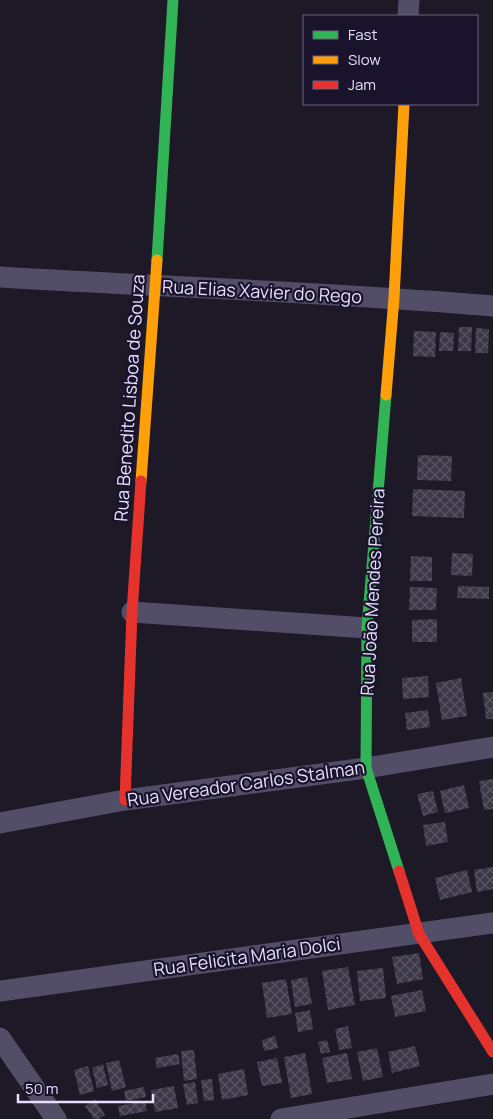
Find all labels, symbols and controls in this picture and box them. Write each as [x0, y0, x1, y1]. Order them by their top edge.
legend [303, 15, 478, 105]
text: Fast [348, 24, 377, 45]
text: Slow [348, 49, 381, 70]
text: Jam [348, 74, 376, 95]
street label: Rua Benedito Lisboa de Souza [108, 273, 150, 522]
street label: Rua Elias Xavier do Rego [162, 274, 363, 308]
street label: Rua João Mendes Pereira [355, 488, 389, 696]
street label: Rua Vereador Carlos Stalman [126, 754, 366, 812]
street label: Rua Felicita Maria Dolci [152, 931, 342, 981]
scale bar [18, 1072, 152, 1104]
text: 50 m [25, 1078, 59, 1099]

